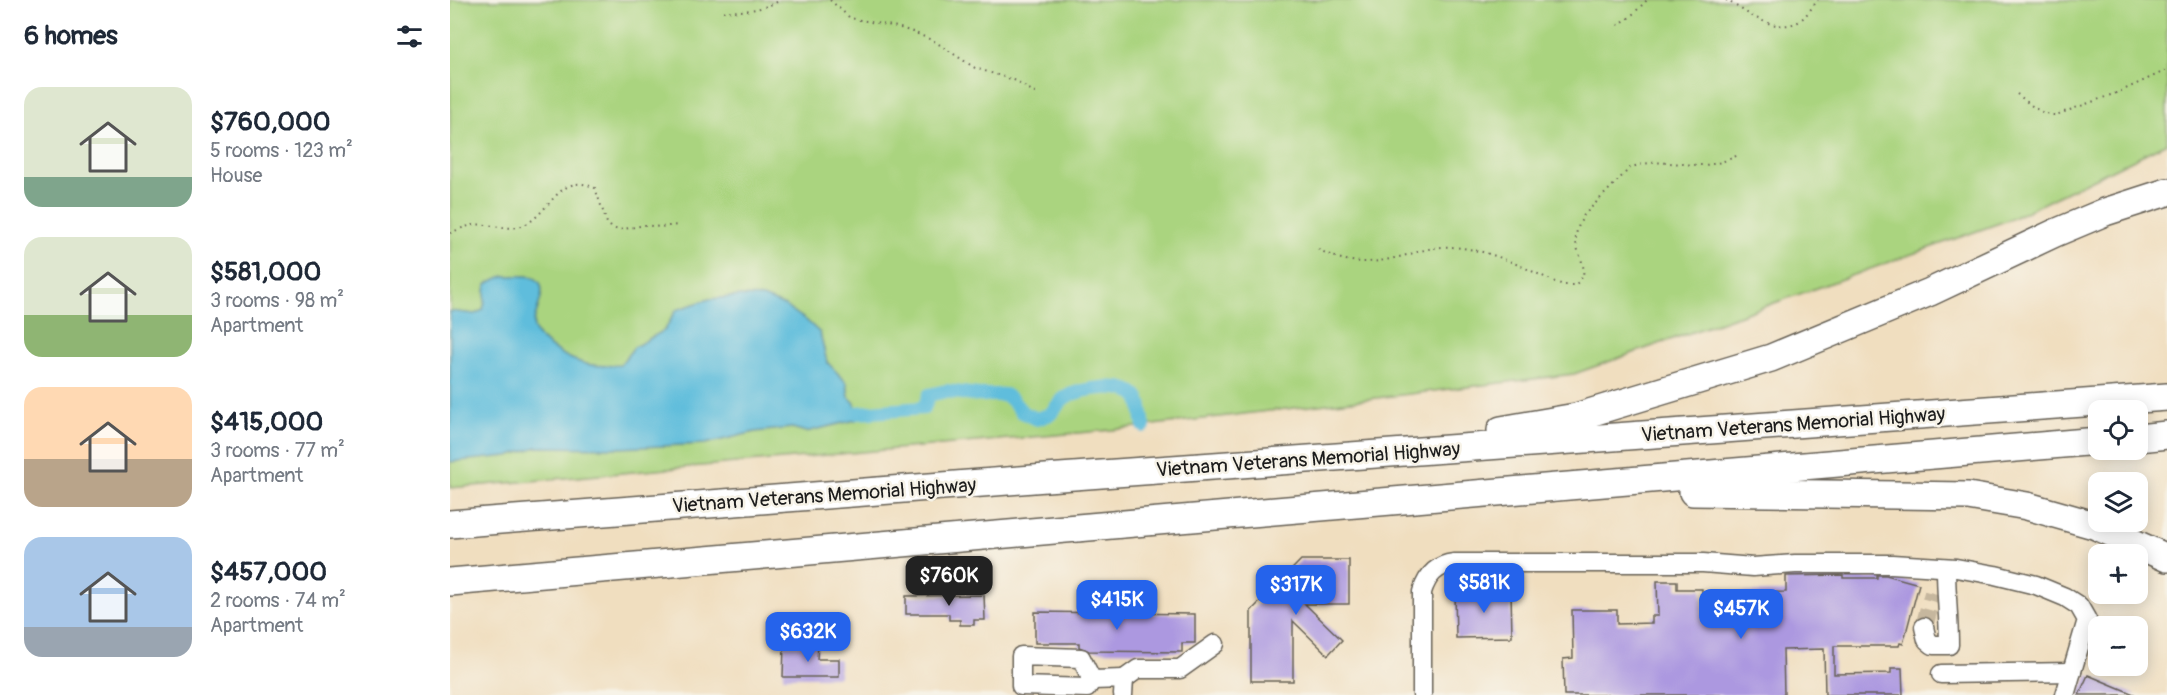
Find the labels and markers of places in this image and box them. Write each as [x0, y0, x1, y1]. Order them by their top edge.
pin: $760K [907, 556, 991, 607]
pin: $581K [1442, 563, 1526, 614]
pin: $317K [1254, 565, 1338, 616]
pin: $415K [1075, 580, 1159, 631]
pin: $457K [1699, 589, 1783, 640]
pin: $632K [766, 612, 850, 663]

